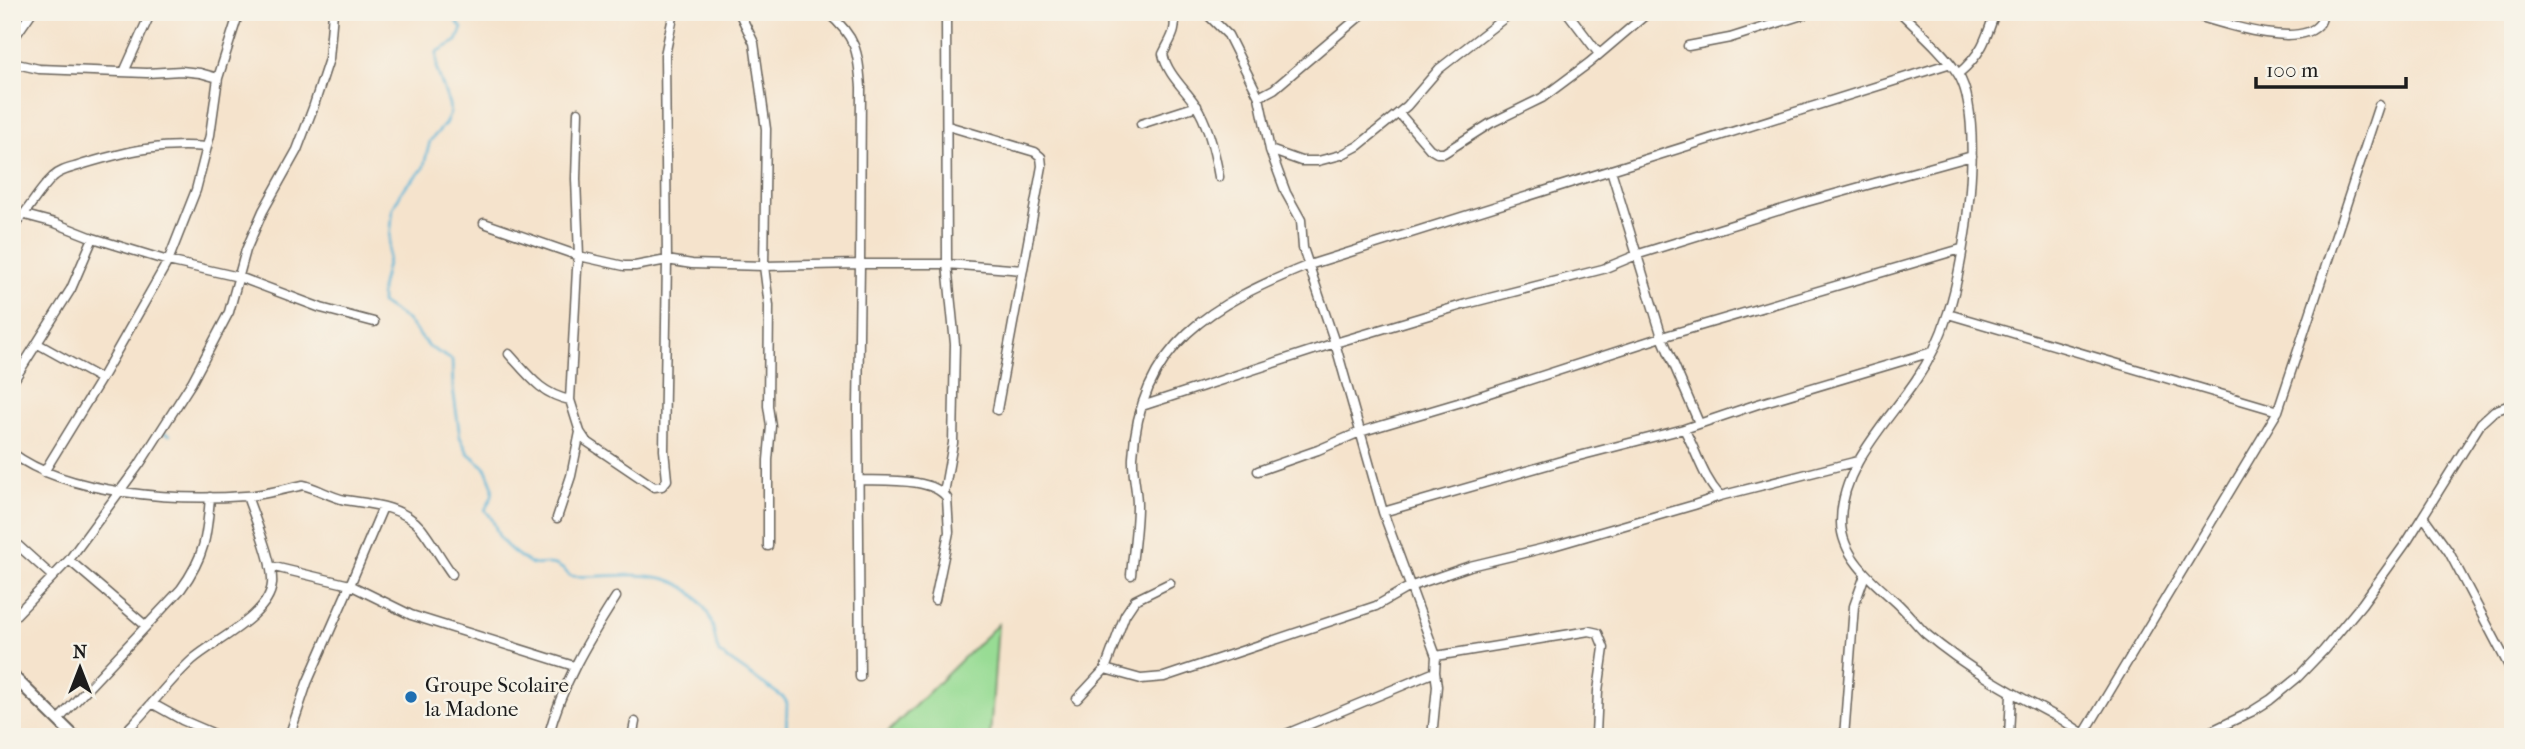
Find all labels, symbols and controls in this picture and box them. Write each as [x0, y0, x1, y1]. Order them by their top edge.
scale bar [2256, 46, 2406, 90]
text: 100 m [2266, 58, 2319, 82]
north arrow [46, 634, 116, 704]
text: N [73, 641, 88, 663]
place label: Groupe Scolaire la Madone [424, 673, 569, 721]
marker: Groupe Scolaire la Madone [403, 689, 419, 705]

